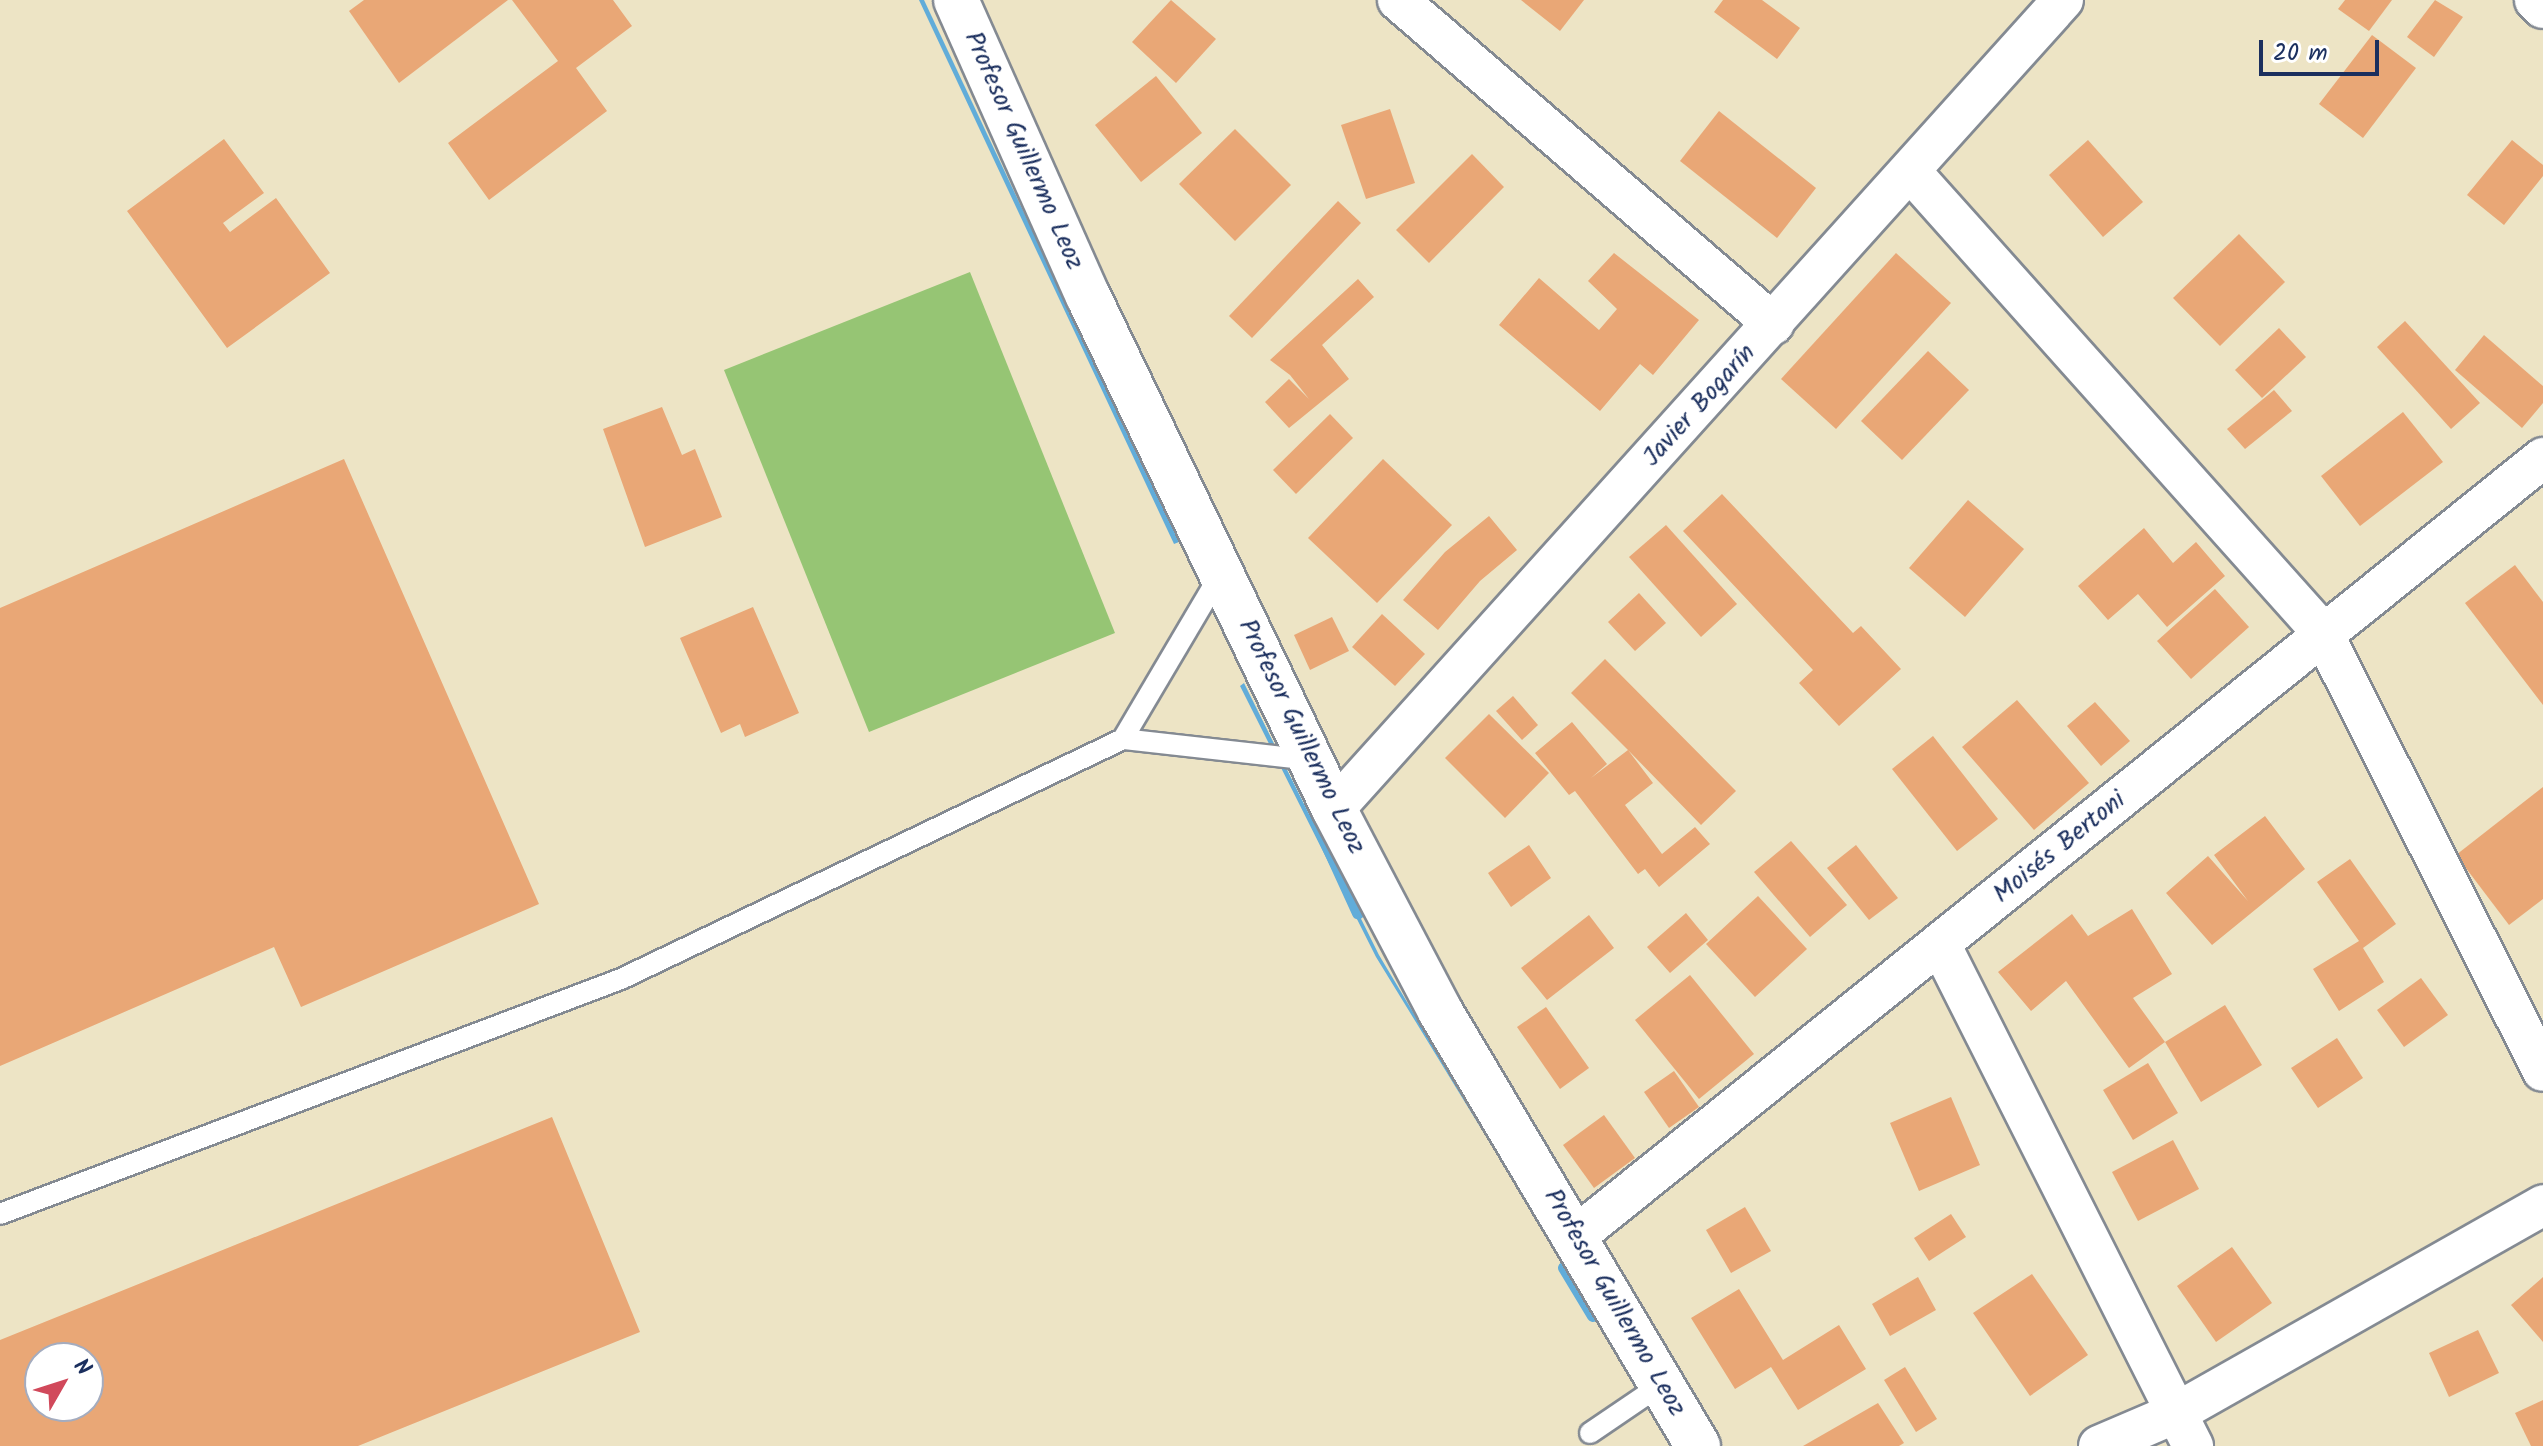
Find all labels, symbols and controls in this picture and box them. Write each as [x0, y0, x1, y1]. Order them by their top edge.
scale bar [2263, 24, 2383, 74]
street label: Profesor Guillermo Leoz [956, 27, 1090, 275]
text: 20 m [2273, 34, 2328, 73]
street label: Javier Bogarín [1637, 338, 1763, 474]
street label: Profesor Guillermo Leoz [1231, 614, 1371, 860]
street label: Moisés Bertoni [1988, 785, 2132, 911]
street label: Profesor Guillermo Leoz [1536, 1184, 1692, 1422]
north arrow [24, 1342, 104, 1422]
text: N [64, 1351, 99, 1384]

